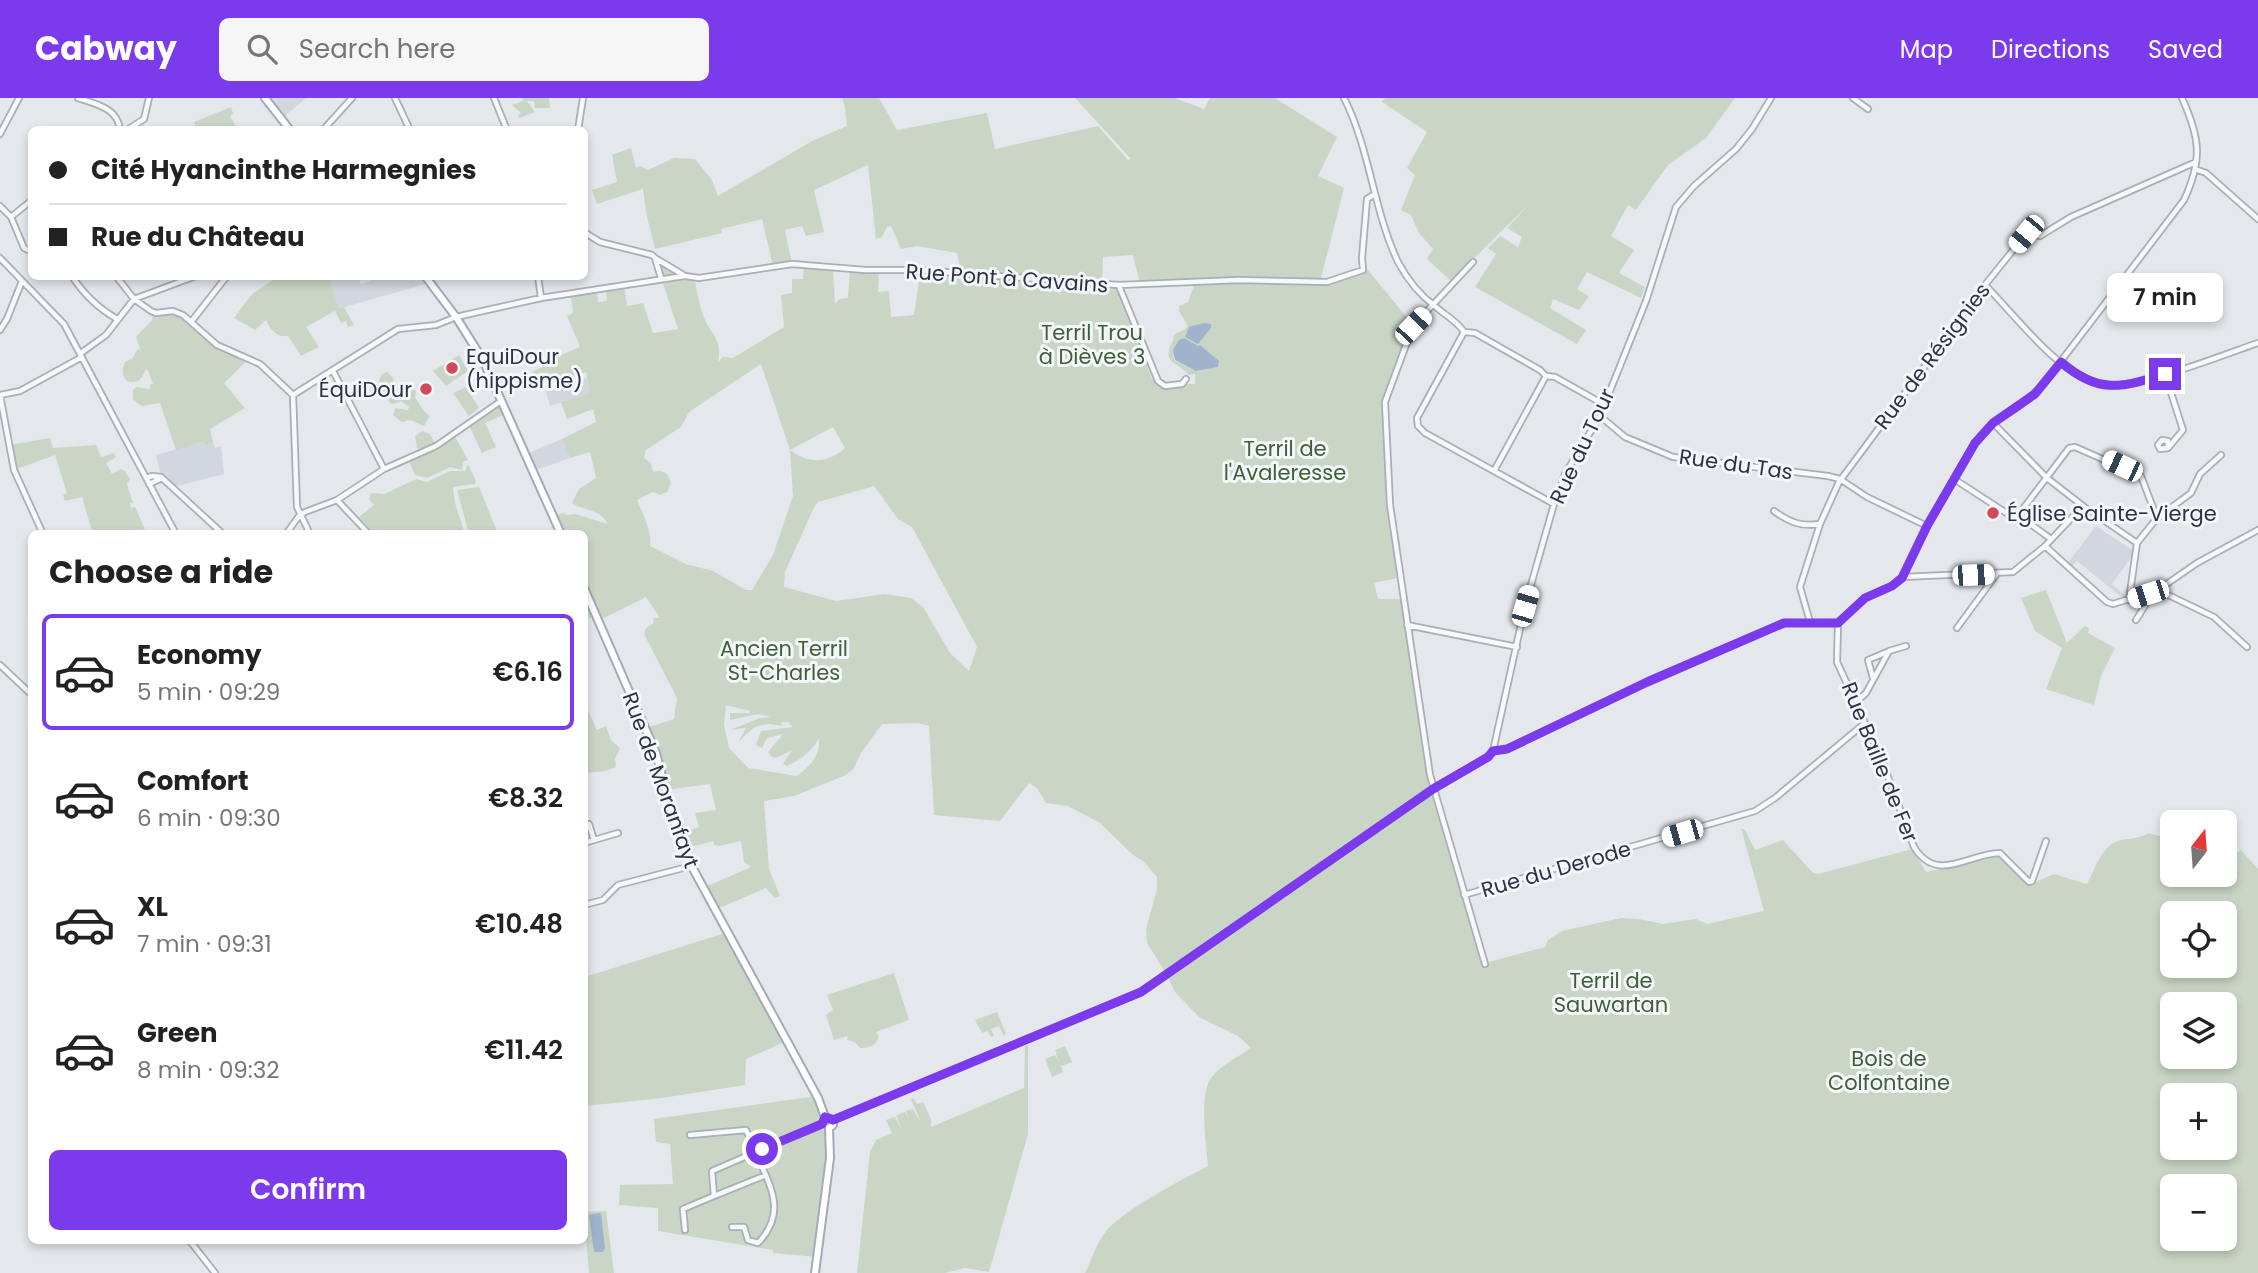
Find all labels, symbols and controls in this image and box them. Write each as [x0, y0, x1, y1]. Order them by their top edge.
search box [219, 18, 709, 81]
text: Cabway [35, 25, 177, 72]
icon: search [243, 30, 281, 68]
text: Search here [299, 31, 455, 67]
text: Map [1900, 33, 1953, 66]
text: Directions [1991, 33, 2110, 66]
text: Saved [2148, 33, 2223, 66]
text: Cité Hyancinthe Harmegnies [91, 152, 476, 188]
car [2005, 211, 2048, 257]
text: Rue du Château [91, 219, 304, 255]
street label: Rue Pont à Cavains [905, 256, 1109, 300]
callout: 7 min [2107, 272, 2223, 322]
street label: Rue de Résignies [1867, 277, 1997, 435]
text: 7 min [2133, 281, 2197, 313]
car [1391, 304, 1436, 348]
park label: Terril Trou à Dièves 3 [1039, 318, 1145, 371]
place label: EquiDour (hippisme) [466, 342, 583, 395]
route end [2149, 358, 2181, 390]
marker: EquiDour (hippisme) [444, 360, 460, 376]
place label: ÉquiDour [319, 375, 412, 404]
marker: ÉquiDour [418, 381, 434, 397]
street label: Rue du Tour [1543, 383, 1621, 508]
park label: Terril de l'Avaleresse [1224, 434, 1346, 487]
street label: Rue du Tas [1677, 442, 1795, 486]
car [2099, 448, 2146, 484]
place label: Église Sainte-Vierge [2007, 499, 2217, 528]
marker: Église Sainte-Vierge [1985, 505, 2001, 521]
text: Choose a ride [49, 549, 273, 594]
car [1952, 564, 1995, 586]
car [2125, 578, 2172, 610]
car [1510, 583, 1541, 629]
park label: Ancien Terril St-Charles [720, 634, 848, 687]
text: Economy [137, 637, 261, 673]
icon: car [53, 641, 116, 704]
text: €6.16 [493, 654, 563, 690]
text: 5 min · 09:29 [137, 676, 280, 708]
street label: Rue Baille de Fer [1835, 678, 1925, 847]
street label: Rue de Moranfayt [616, 688, 706, 872]
text: Comfort [137, 763, 249, 799]
icon: car [53, 767, 116, 830]
text: €8.32 [488, 780, 563, 816]
text: 6 min · 09:30 [137, 802, 281, 834]
north arrow [2160, 810, 2236, 887]
map controls [2160, 810, 2237, 1251]
car [1659, 817, 1706, 849]
street label: Rue du Derode [1478, 834, 1634, 904]
text: XL [137, 889, 168, 925]
icon: car [53, 893, 116, 956]
button: locate [2160, 901, 2237, 978]
text: €10.48 [475, 906, 563, 942]
text: 7 min · 09:31 [137, 928, 272, 960]
park label: Terril de Sauwartan [1554, 966, 1668, 1019]
button: layers [2160, 992, 2237, 1069]
text: Green [137, 1015, 218, 1051]
icon: car [53, 1019, 116, 1082]
text: €11.42 [485, 1032, 563, 1068]
park label: Bois de Colfontaine [1828, 1044, 1950, 1097]
text: 8 min · 09:32 [137, 1054, 280, 1086]
button: + [2160, 1083, 2237, 1160]
route start [746, 1133, 778, 1165]
button: Confirm [49, 1150, 567, 1230]
button: − [2160, 1174, 2237, 1251]

